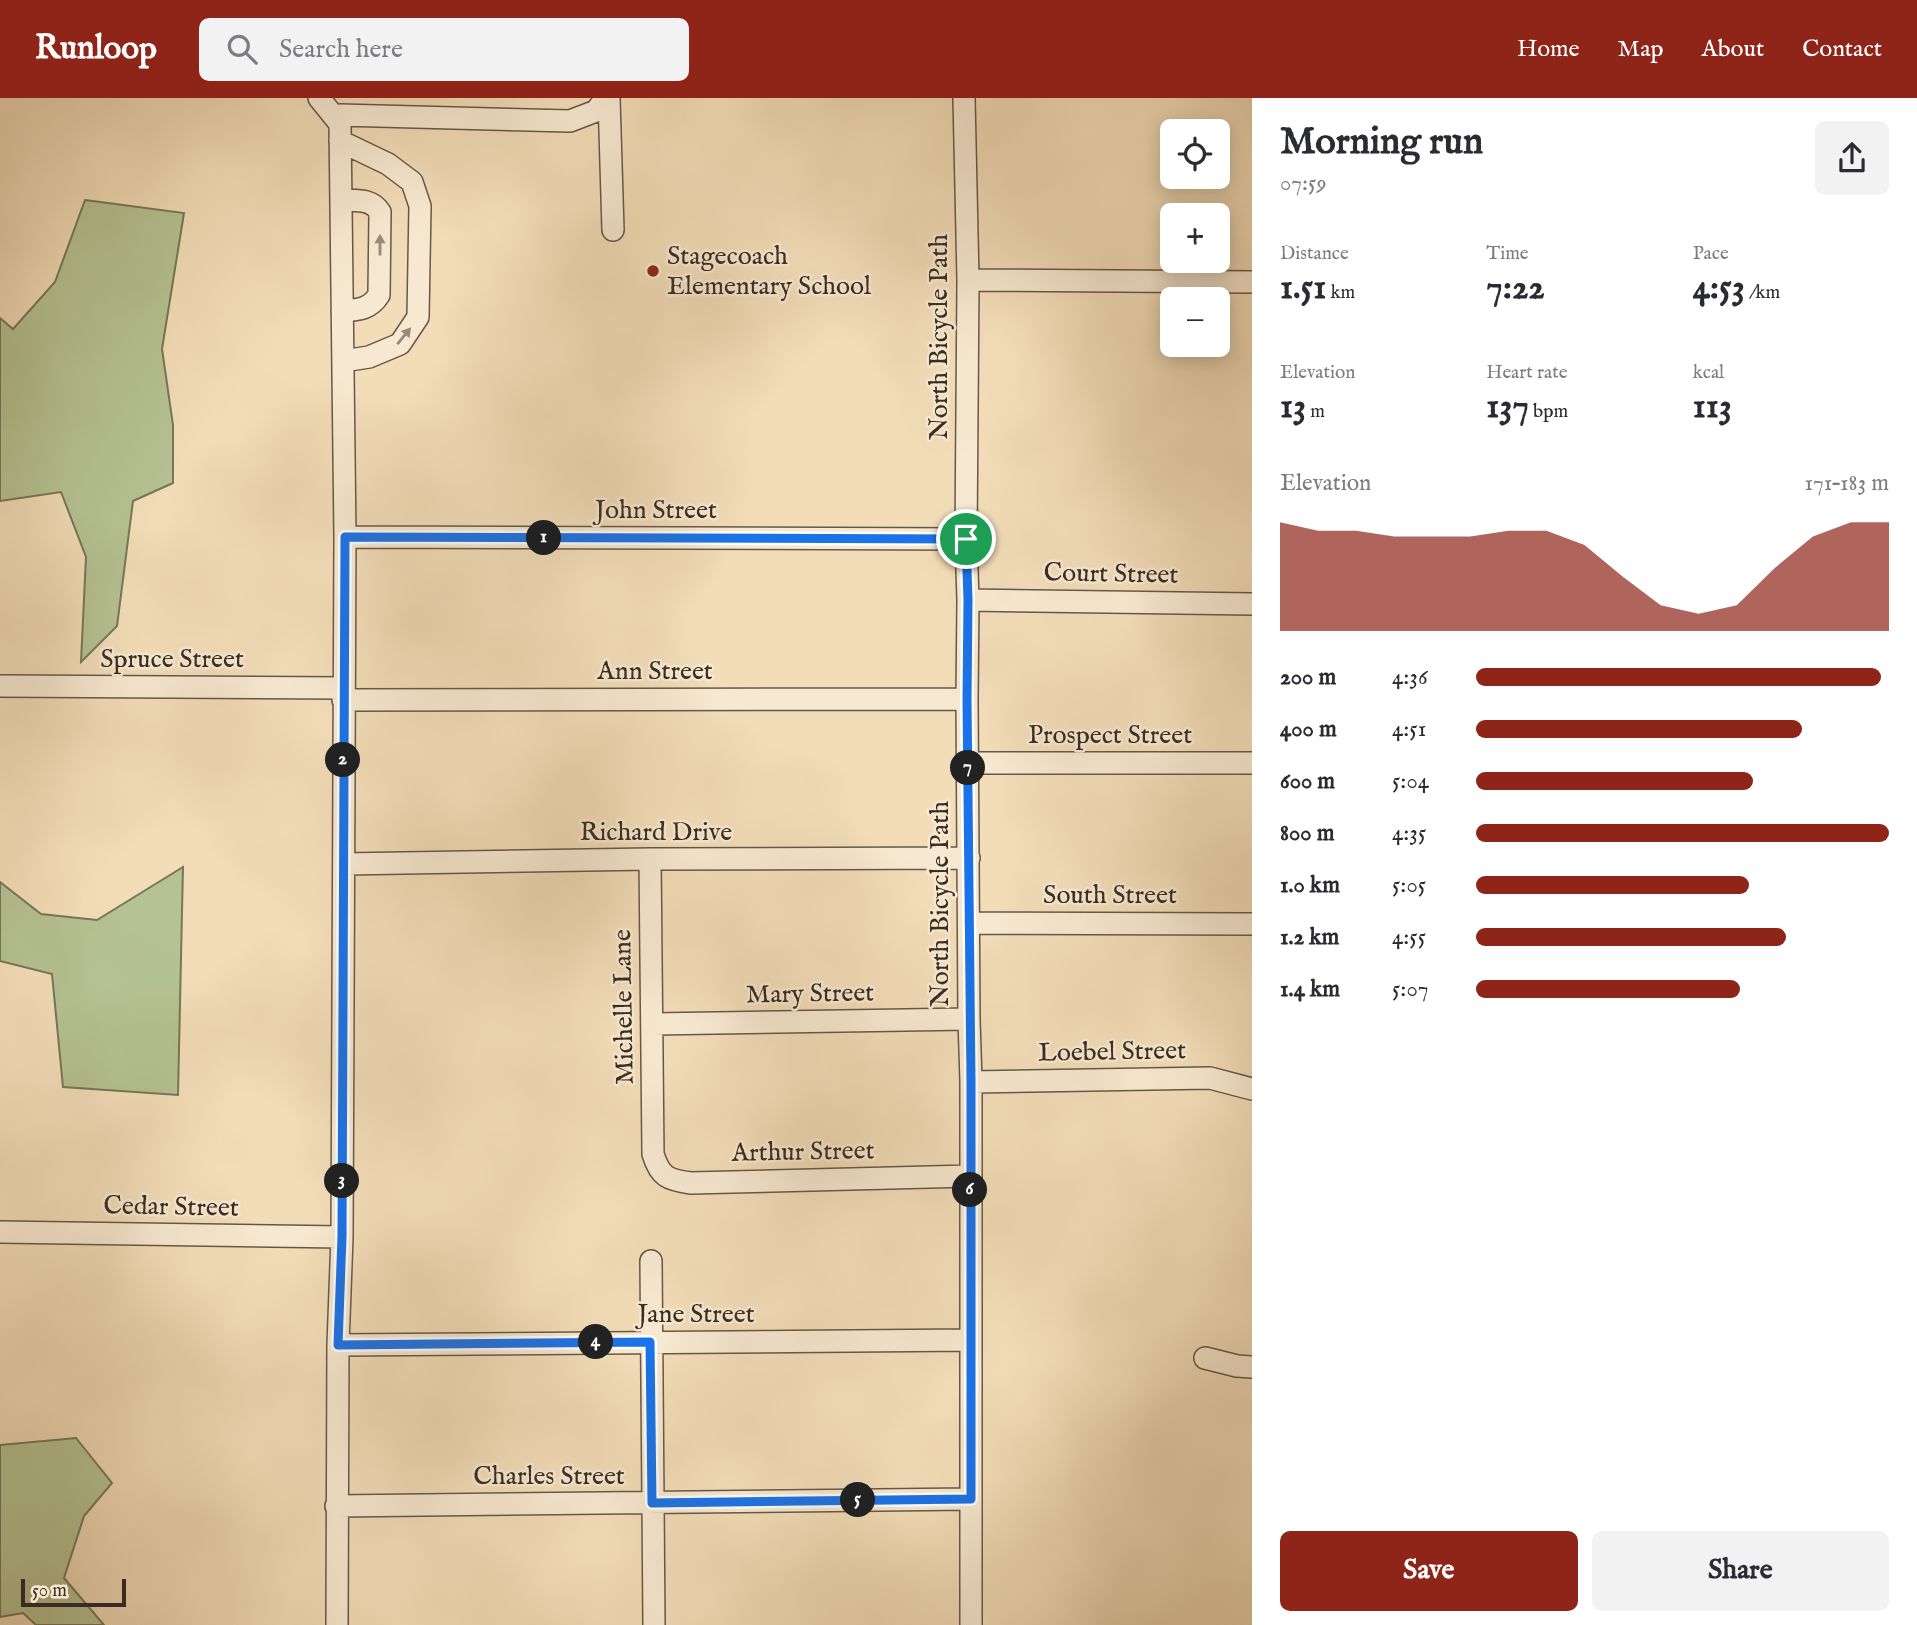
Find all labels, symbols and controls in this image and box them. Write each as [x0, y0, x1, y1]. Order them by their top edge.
search box [199, 18, 689, 81]
text: Runloop [35, 28, 157, 70]
icon: search [223, 30, 261, 68]
text: Search here [279, 33, 403, 66]
text: Home [1517, 34, 1580, 65]
text: Map [1618, 34, 1664, 65]
text: About [1702, 34, 1764, 65]
text: Contact [1802, 34, 1882, 65]
map controls [1160, 119, 1230, 357]
button: locate [1160, 119, 1230, 189]
text: Morning run [1280, 119, 1483, 167]
button: share [1815, 121, 1889, 195]
text: 07:59 [1280, 169, 1327, 198]
button: + [1160, 203, 1230, 273]
one-way arrow [374, 234, 386, 256]
street label: North Bicycle Path [923, 234, 956, 440]
place label: Stagecoach Elementary School [667, 240, 872, 303]
text: Distance [1280, 242, 1349, 266]
text: Time [1486, 242, 1529, 266]
text: Pace [1693, 242, 1729, 266]
marker: Stagecoach Elementary School [645, 263, 661, 279]
text: 1.51 [1280, 266, 1326, 311]
text: 7:22 [1486, 266, 1545, 311]
text: 4:53 [1693, 266, 1745, 311]
text: km [1326, 281, 1355, 305]
text: /km [1745, 281, 1780, 305]
button: − [1160, 287, 1230, 357]
one-way arrow [396, 327, 411, 345]
text: Elevation [1280, 361, 1355, 385]
text: Heart rate [1486, 361, 1567, 385]
text: kcal [1693, 361, 1724, 385]
text: 13 [1280, 385, 1306, 430]
text: 137 [1486, 385, 1529, 430]
text: 113 [1693, 385, 1732, 430]
text: m [1306, 400, 1325, 424]
text: bpm [1529, 400, 1568, 424]
text: Elevation [1280, 469, 1371, 498]
text: 171–183 m [1804, 469, 1889, 498]
street label: John Street [592, 494, 717, 527]
pin [936, 509, 996, 569]
pin: 1 [526, 520, 562, 556]
icon: arrive [947, 520, 985, 558]
text: 1 [540, 525, 547, 549]
street label: Court Street [1043, 556, 1179, 592]
street label: Spruce Street [100, 643, 244, 676]
street label: Ann Street [596, 655, 713, 688]
text: 200 m [1280, 663, 1336, 692]
text: 4:36 [1392, 663, 1428, 692]
text: 400 m [1280, 715, 1337, 744]
text: 4:51 [1392, 715, 1426, 744]
street label: Prospect Street [1028, 719, 1192, 752]
pin: 2 [326, 742, 360, 778]
text: 2 [338, 747, 347, 771]
pin: 7 [950, 750, 986, 786]
text: 7 [963, 755, 972, 779]
text: 600 m [1280, 767, 1335, 796]
text: 5:04 [1392, 767, 1429, 796]
street label: North Bicycle Path [924, 801, 957, 1007]
street label: Richard Drive [580, 816, 732, 849]
text: 800 m [1280, 819, 1334, 848]
text: 4:35 [1392, 819, 1426, 848]
text: 1.0 km [1280, 871, 1340, 900]
text: 5:05 [1392, 871, 1426, 900]
street label: South Street [1043, 879, 1177, 912]
text: 1.2 km [1280, 923, 1339, 952]
text: 4:55 [1392, 923, 1426, 952]
street label: Michelle Lane [606, 929, 642, 1085]
text: 1.4 km [1280, 975, 1340, 1004]
text: 5:07 [1392, 975, 1428, 1004]
street label: Mary Street [746, 976, 874, 1012]
street label: Loebel Street [1038, 1034, 1186, 1070]
street label: Arthur Street [730, 1134, 875, 1170]
pin: 3 [324, 1164, 360, 1198]
text: 3 [338, 1168, 345, 1192]
pin: 6 [953, 1172, 988, 1208]
text: 6 [965, 1177, 974, 1201]
street label: Cedar Street [103, 1189, 239, 1225]
street label: Jane Street [634, 1298, 755, 1331]
pin: 4 [578, 1324, 614, 1360]
text: 4 [591, 1329, 600, 1353]
street label: Charles Street [473, 1460, 625, 1493]
pin: 5 [840, 1482, 876, 1518]
text: 5 [854, 1487, 861, 1511]
button: Save [1280, 1531, 1578, 1611]
button: Share [1592, 1531, 1889, 1611]
scale bar [21, 1576, 126, 1608]
text: 50 m [32, 1579, 67, 1603]

